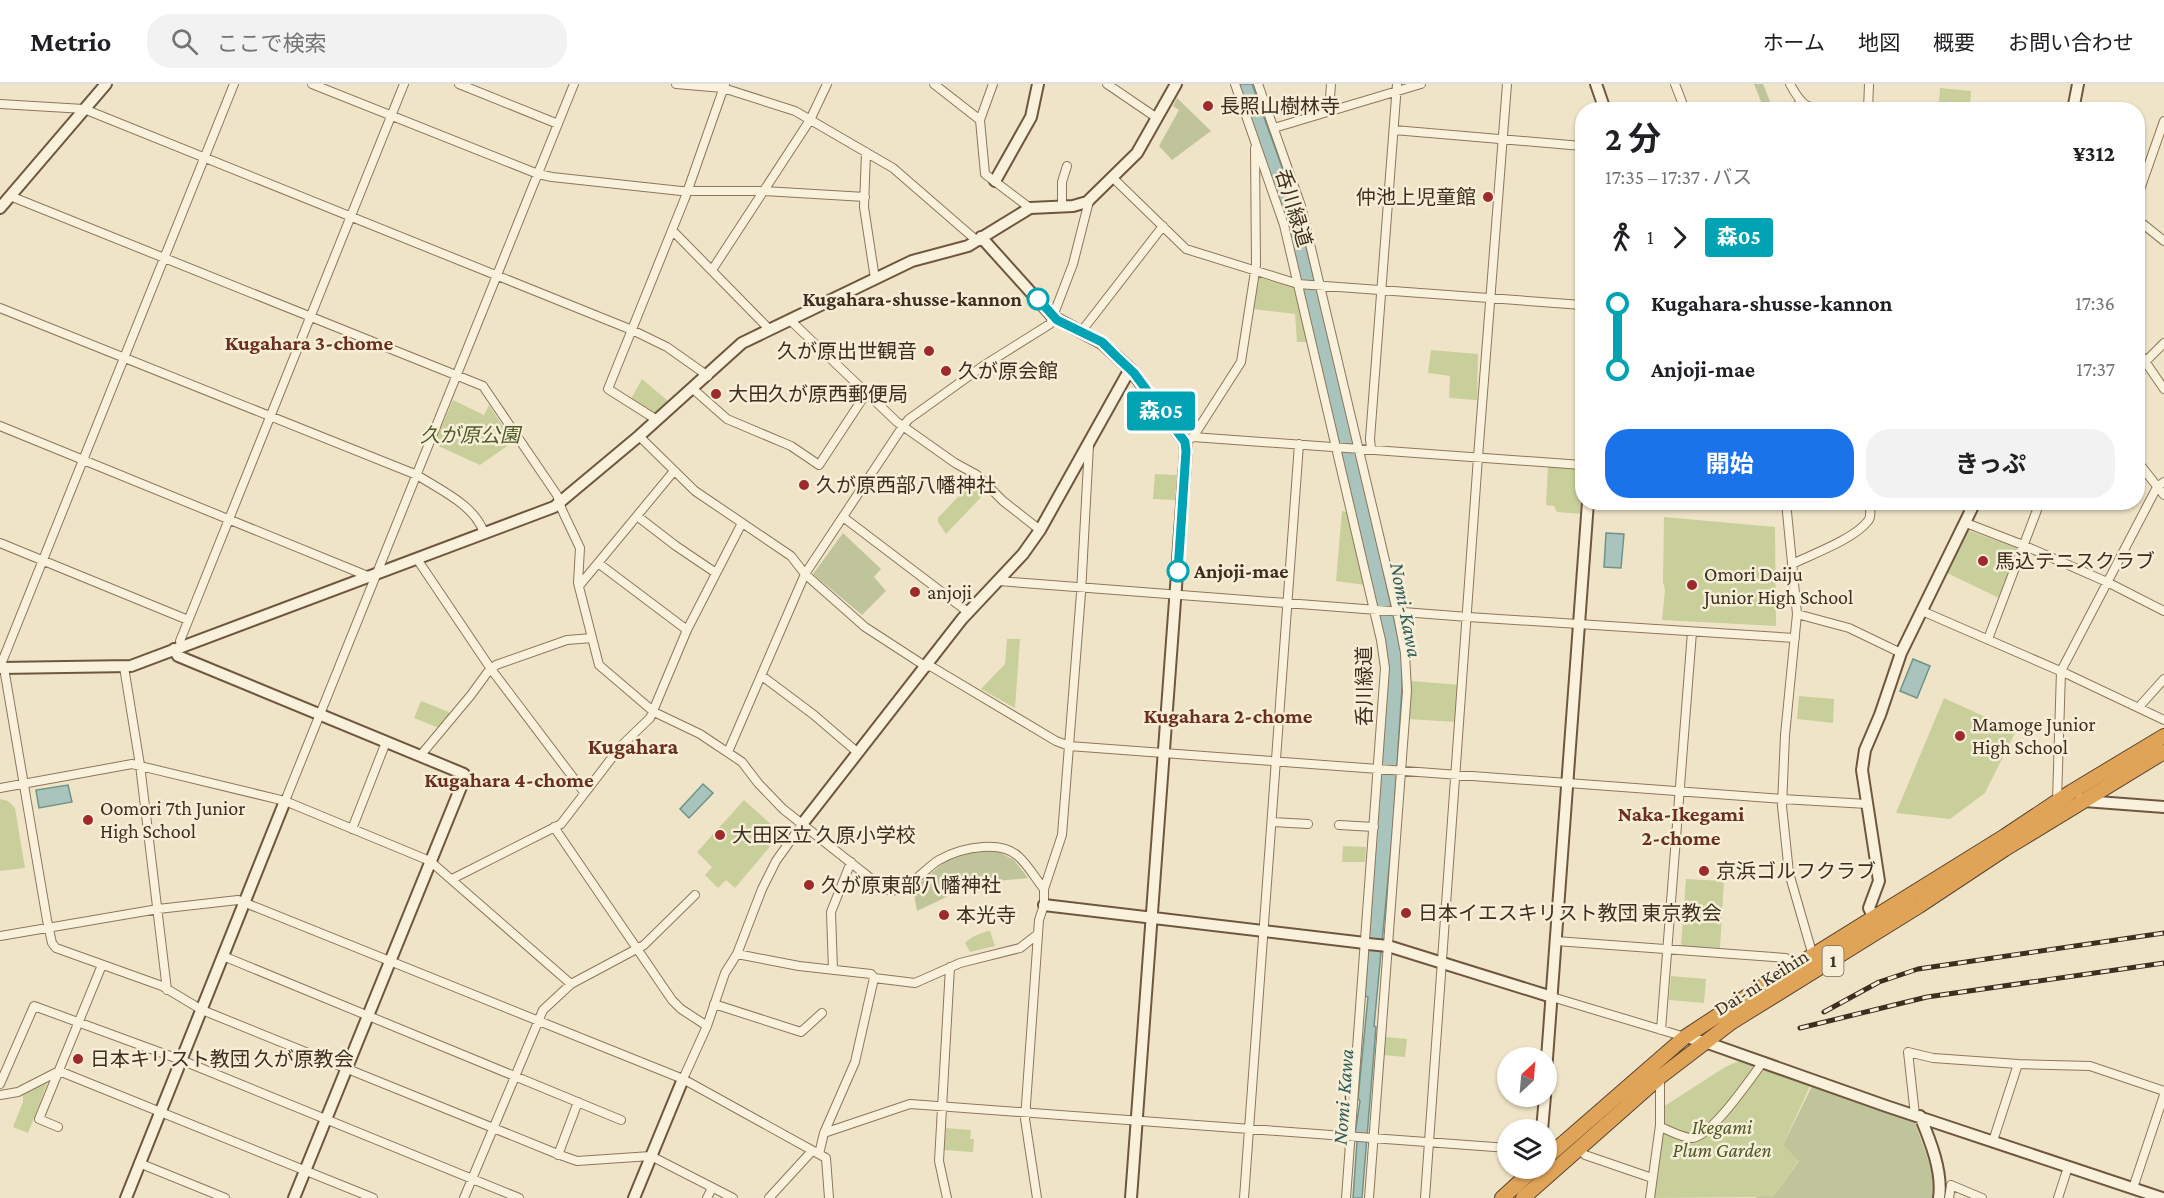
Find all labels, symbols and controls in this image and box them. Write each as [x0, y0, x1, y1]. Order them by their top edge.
search box [147, 14, 567, 68]
icon: search [168, 25, 201, 58]
text: Metrio [30, 26, 111, 57]
text: ここで検索 [216, 31, 326, 56]
text: ホーム [1763, 31, 1825, 55]
text: 地図 [1858, 31, 1900, 55]
text: 概要 [1933, 31, 1975, 55]
text: お問い合わせ [2008, 31, 2134, 55]
place label: 長照山樹林寺 [1220, 95, 1340, 117]
marker: 長照山樹林寺 [1201, 99, 1215, 113]
text: 2 分 [1605, 120, 1661, 157]
text: ¥312 [2073, 141, 2115, 166]
text: 17:35 – 17:37 · バス [1605, 166, 1752, 188]
street label: 呑川緑道 [1272, 167, 1316, 249]
place label: 仲池上児童館 [1356, 186, 1476, 208]
marker: 仲池上児童館 [1481, 190, 1495, 204]
icon: walk [1605, 221, 1638, 254]
icon: forward [1663, 221, 1696, 254]
text: 森05 [1717, 225, 1761, 249]
text: 1 [1647, 226, 1654, 248]
place label: Kugahara-shusse-kannon [803, 288, 1023, 310]
marker: Kugahara-shusse-kannon [1027, 288, 1049, 310]
text: Kugahara-shusse-kannon [1651, 291, 1892, 316]
text: 17:36 [2075, 292, 2115, 314]
district label: Kugahara 3-chome [225, 331, 394, 355]
place label: 久が原出世観音 [777, 340, 917, 362]
marker: 久が原出世観音 [922, 344, 936, 358]
text: Anjoji-mae [1651, 357, 1755, 382]
text: 17:37 [2076, 358, 2115, 380]
place label: 久が原会館 [958, 360, 1058, 382]
marker: 久が原会館 [939, 364, 953, 378]
place label: 大田久が原西郵便局 [728, 383, 908, 405]
marker: 大田久が原西郵便局 [709, 387, 723, 401]
line badge: 森05 [1126, 392, 1196, 430]
text: 森05 [1139, 399, 1183, 423]
park label: 久が原公園 [420, 424, 523, 446]
button: 開始 [1605, 429, 1854, 498]
button: きっぷ [1866, 429, 2115, 498]
place label: 久が原西部八幡神社 [816, 474, 996, 496]
marker: 久が原西部八幡神社 [797, 478, 811, 492]
place label: 馬込テニスクラブ [1995, 550, 2155, 572]
marker: 馬込テニスクラブ [1976, 554, 1990, 568]
marker: Anjoji-mae [1167, 560, 1189, 582]
place label: Anjoji-mae [1193, 560, 1288, 583]
water label: Nomi-Kawa [1385, 560, 1427, 660]
place label: Omori Daiju Junior High School [1702, 563, 1853, 609]
marker: Omori Daiju Junior High School [1685, 578, 1699, 592]
place label: anjoji [927, 581, 972, 604]
marker: anjoji [908, 585, 922, 599]
street label: 呑川緑道 [1353, 646, 1375, 726]
district label: Kugahara 2-chome [1143, 704, 1313, 728]
place label: Mamoge Junior High School [1972, 713, 2096, 759]
marker: Mamoge Junior High School [1953, 729, 1967, 743]
district label: Kugahara [588, 734, 678, 759]
district label: Kugahara 4-chome [424, 768, 594, 792]
place label: Oomori 7th Junior High School [100, 797, 245, 843]
district label: Naka-Ikegami 2-chome [1618, 802, 1744, 850]
marker: Oomori 7th Junior High School [81, 813, 95, 827]
place label: 大田区立 久原小学校 [732, 824, 916, 846]
marker: 大田区立 久原小学校 [713, 828, 727, 842]
place label: 京浜ゴルフクラブ [1716, 860, 1876, 882]
marker: 京浜ゴルフクラブ [1697, 864, 1711, 878]
place label: 久が原東部八幡神社 [821, 874, 1001, 896]
marker: 久が原東部八幡神社 [802, 878, 816, 892]
place label: 日本イエスキリスト教団 東京教会 [1418, 902, 1722, 924]
place label: 本光寺 [956, 904, 1016, 926]
marker: 日本イエスキリスト教団 東京教会 [1399, 906, 1413, 920]
marker: 本光寺 [937, 908, 951, 922]
street label: Dai-ni Keihin [1710, 944, 1812, 1020]
road number: 1 [1822, 946, 1844, 976]
north arrow [1497, 1047, 1557, 1107]
map controls [1497, 1047, 1557, 1179]
place label: 日本キリスト教団 久が原教会 [90, 1048, 354, 1070]
water label: Nomi-Kawa [1328, 1048, 1358, 1146]
marker: 日本キリスト教団 久が原教会 [71, 1052, 85, 1066]
park label: Ikegami Plum Garden [1672, 1116, 1772, 1161]
button: layers [1497, 1119, 1557, 1179]

